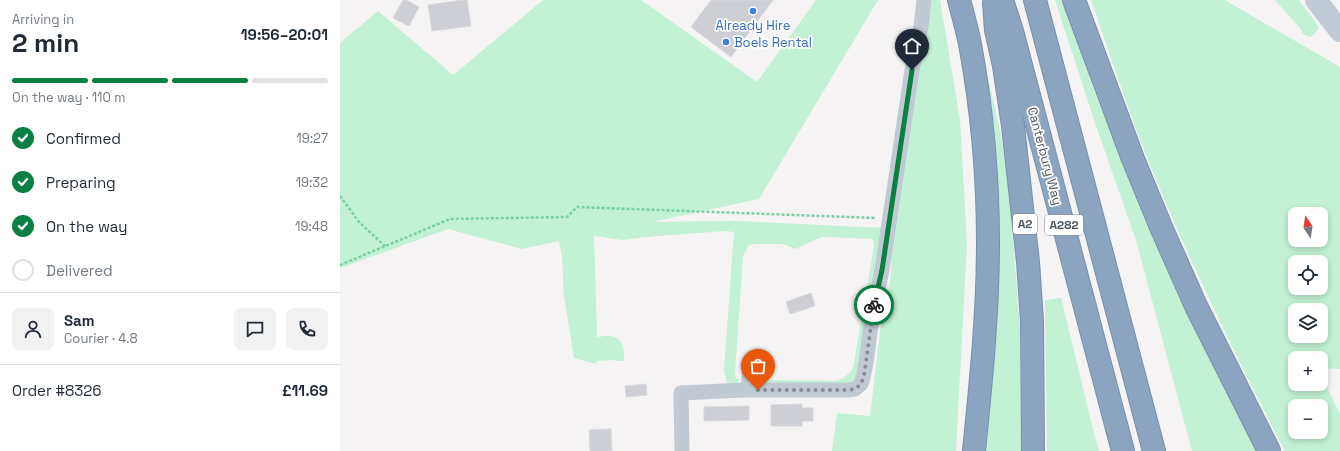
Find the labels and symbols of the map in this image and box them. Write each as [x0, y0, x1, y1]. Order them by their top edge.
marker: Already Hire [748, 6, 758, 16]
place label: Already Hire [716, 17, 790, 34]
pin [895, 29, 929, 70]
place label: Boels Rental [734, 34, 812, 51]
marker: Boels Rental [721, 37, 731, 47]
street label: Canterbury Way [1024, 105, 1066, 207]
north arrow [1288, 207, 1328, 247]
road number: A2 [1013, 214, 1037, 234]
road number: A282 [1045, 215, 1083, 235]
courier [854, 285, 894, 325]
pin [741, 349, 775, 390]

